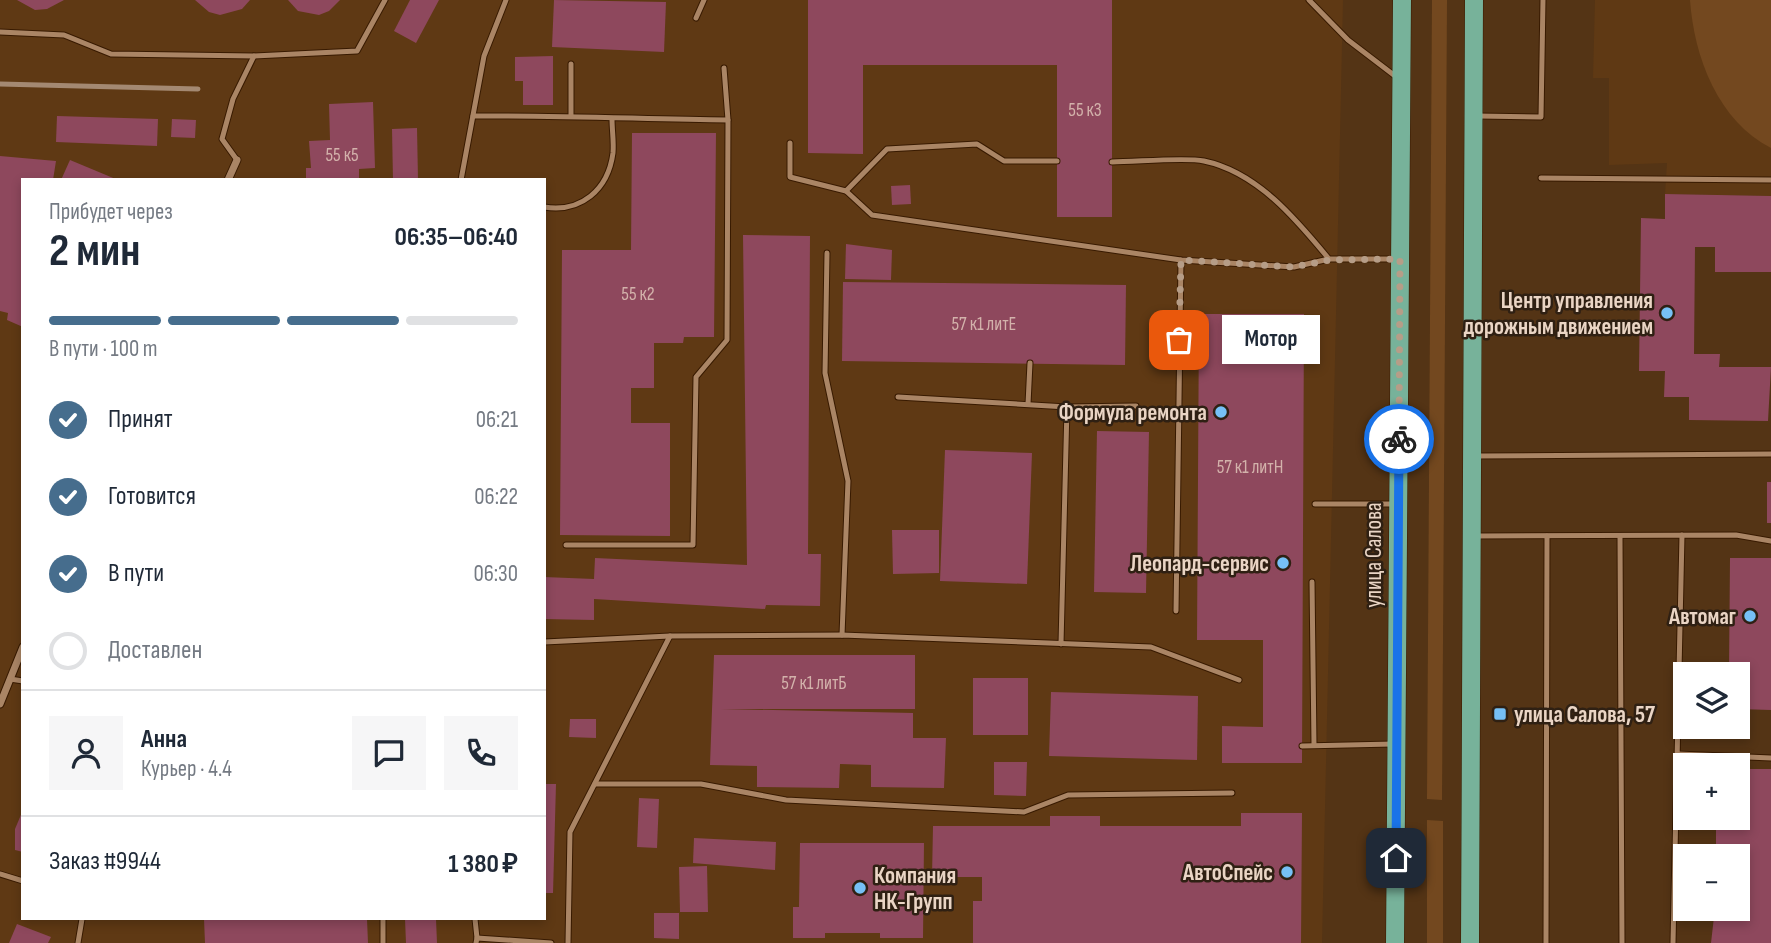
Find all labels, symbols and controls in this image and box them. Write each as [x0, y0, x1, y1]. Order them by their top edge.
house number: 55 к3 [1068, 99, 1102, 122]
house number: 55 к5 [325, 144, 359, 167]
text: Прибудет через [49, 198, 173, 226]
text: 06:35–06:40 [395, 222, 518, 253]
text: 2 мин [49, 224, 140, 279]
house number: 55 к2 [621, 283, 655, 306]
place label: Центр управления дорожным движением [1463, 287, 1653, 341]
marker: Центр управления дорожным движением [1659, 305, 1675, 321]
pin [1149, 310, 1209, 370]
house number: 57 к1 литЕ [952, 313, 1016, 336]
callout: Мотор [1221, 316, 1319, 364]
icon: bag [1160, 321, 1198, 359]
text: Мотор [1245, 325, 1297, 353]
text: В пути · 100 m [49, 335, 158, 363]
place label: Формула ремонта [1059, 399, 1207, 427]
icon: check [49, 401, 87, 439]
text: Принят [108, 404, 173, 435]
marker: Формула ремонта [1213, 404, 1229, 420]
courier [1364, 404, 1434, 474]
text: 06:21 [476, 406, 518, 434]
icon: bike [1380, 420, 1418, 458]
house number: 57 к1 литН [1217, 456, 1283, 479]
icon: check [49, 478, 87, 516]
text: Готовится [108, 481, 196, 512]
text: 06:22 [474, 483, 518, 511]
street label: улица Салова [1360, 502, 1388, 608]
place label: Леопард-сервис [1130, 550, 1269, 578]
icon: check [49, 555, 87, 593]
marker: Леопард-сервис [1275, 555, 1291, 571]
text: В пути [108, 558, 164, 589]
text: 06:30 [473, 560, 518, 588]
place label: Автомаг [1668, 603, 1736, 631]
marker: Автомаг [1742, 608, 1758, 624]
text: Доставлен [108, 635, 202, 666]
map controls [1673, 662, 1750, 921]
button: layers [1673, 662, 1750, 739]
house number: 57 к1 литБ [781, 672, 847, 695]
place label: улица Салова, 57 [1514, 701, 1655, 729]
marker: улица Салова, 57 [1492, 706, 1508, 722]
button: person [49, 716, 123, 790]
button: chat [352, 716, 426, 790]
button: phone [444, 716, 518, 790]
text: Анна [141, 724, 187, 755]
button: + [1673, 753, 1750, 830]
text: Курьер · 4.4 [141, 755, 232, 783]
pin [1366, 828, 1426, 888]
icon: home [1377, 839, 1415, 877]
button: − [1673, 844, 1750, 921]
text: Заказ #9944 [49, 846, 161, 877]
text: 1 380 ₽ [448, 849, 518, 880]
place label: АвтоСпейс [1182, 859, 1273, 887]
place label: Компания НК-Групп [874, 862, 956, 916]
marker: АвтоСпейс [1279, 864, 1295, 880]
marker: Компания НК-Групп [852, 880, 868, 896]

